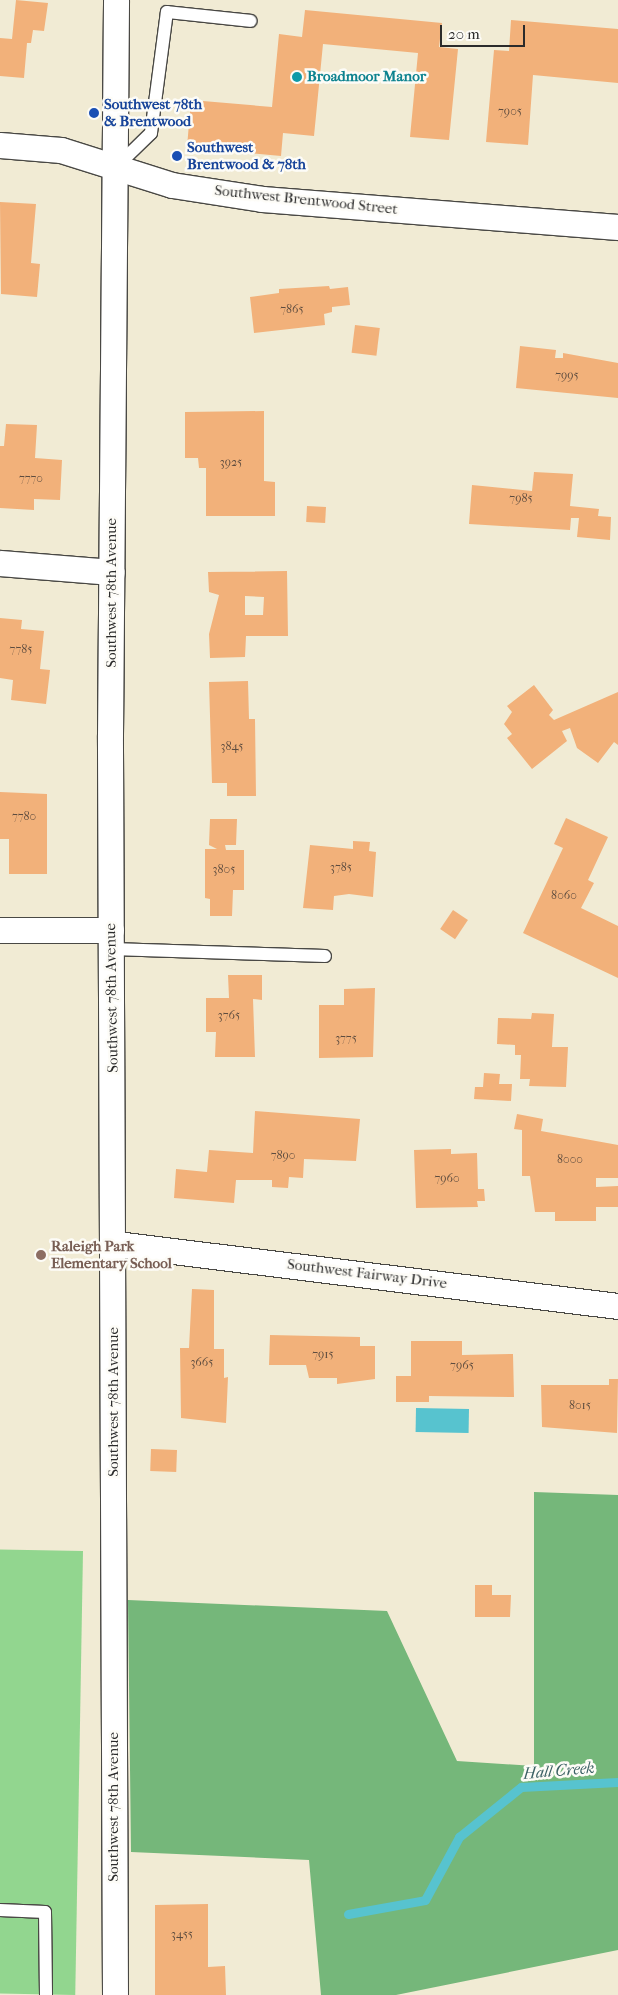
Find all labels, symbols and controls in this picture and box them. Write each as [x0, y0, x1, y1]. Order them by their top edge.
scale bar [443, 15, 528, 47]
text: 20 m [448, 25, 480, 43]
place label: Broadmoor Manor [307, 68, 426, 86]
marker: Broadmoor Manor [291, 71, 303, 83]
place label: Southwest 78th & Brentwood [104, 95, 202, 130]
house number: 7905 [498, 105, 522, 119]
marker: Southwest 78th & Brentwood [88, 107, 100, 119]
place label: Southwest Brentwood & 78th [187, 138, 306, 173]
marker: Southwest Brentwood & 78th [171, 150, 183, 162]
street label: Southwest Brentwood Street [214, 181, 398, 219]
house number: 7865 [280, 303, 304, 317]
house number: 7995 [555, 369, 579, 383]
house number: 3925 [220, 456, 242, 470]
house number: 7770 [19, 472, 43, 486]
house number: 7985 [509, 492, 533, 506]
street label: Southwest 78th Avenue [103, 518, 121, 668]
house number: 7785 [10, 643, 32, 657]
house number: 3845 [221, 740, 243, 754]
house number: 7780 [12, 810, 36, 824]
house number: 3785 [330, 861, 352, 875]
house number: 3805 [213, 863, 235, 877]
house number: 8060 [551, 889, 577, 903]
street label: Southwest 78th Avenue [102, 923, 122, 1073]
house number: 3765 [218, 1009, 240, 1023]
house number: 3775 [335, 1032, 357, 1046]
house number: 7890 [271, 1149, 295, 1163]
house number: 8000 [557, 1153, 583, 1167]
house number: 7960 [434, 1172, 460, 1186]
place label: Raleigh Park Elementary School [51, 1237, 172, 1272]
marker: Raleigh Park Elementary School [35, 1249, 47, 1261]
street label: Southwest Fairway Drive [286, 1255, 448, 1293]
street label: Southwest 78th Avenue [105, 1327, 123, 1477]
house number: 7915 [312, 1348, 334, 1362]
house number: 3665 [190, 1356, 214, 1370]
house number: 7965 [450, 1359, 474, 1373]
house number: 8015 [569, 1399, 591, 1413]
street label: Southwest 78th Avenue [105, 1732, 123, 1882]
water label: Hall Creek [523, 1758, 595, 1784]
house number: 3455 [171, 1928, 193, 1942]

